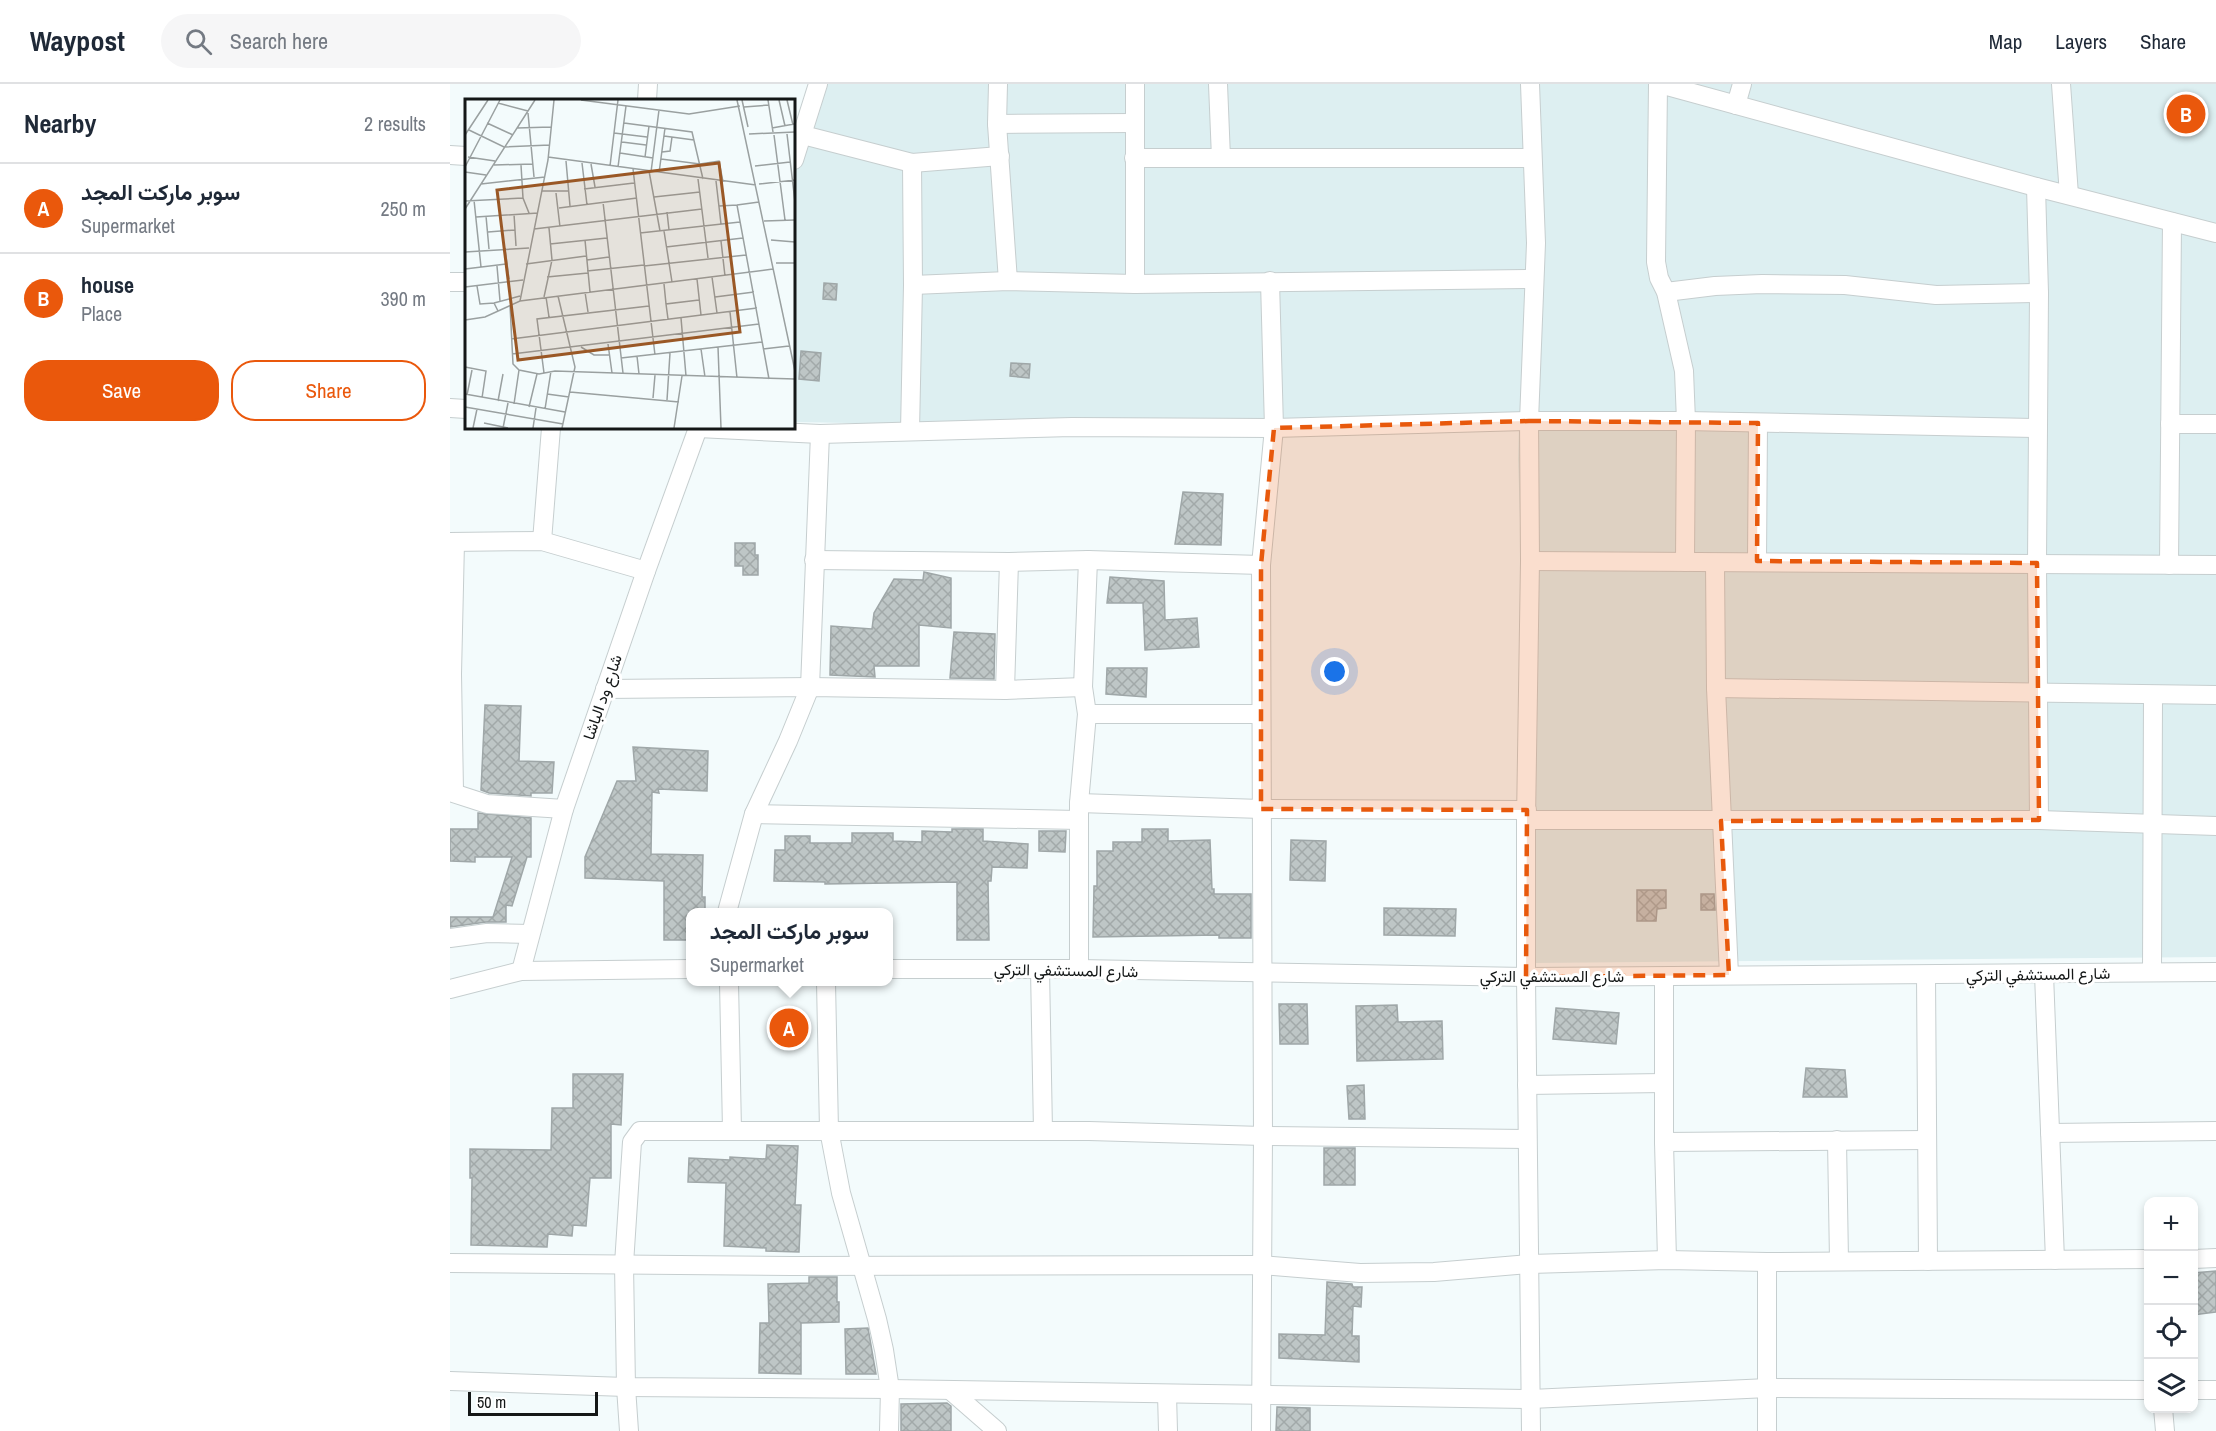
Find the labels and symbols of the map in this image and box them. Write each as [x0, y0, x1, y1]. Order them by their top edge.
pin: B [2166, 92, 2206, 136]
inset map [465, 99, 795, 429]
street label: شارع ود الباشا [577, 651, 628, 743]
your location [1320, 657, 1349, 686]
street label: شارع المستشفي التركي [994, 958, 1138, 985]
street label: شارع المستشفي التركي [1966, 962, 2110, 989]
street label: شارع المستشفي التركي [1480, 965, 1624, 990]
pin: A [770, 1006, 808, 1050]
scale bar [468, 1389, 598, 1416]

